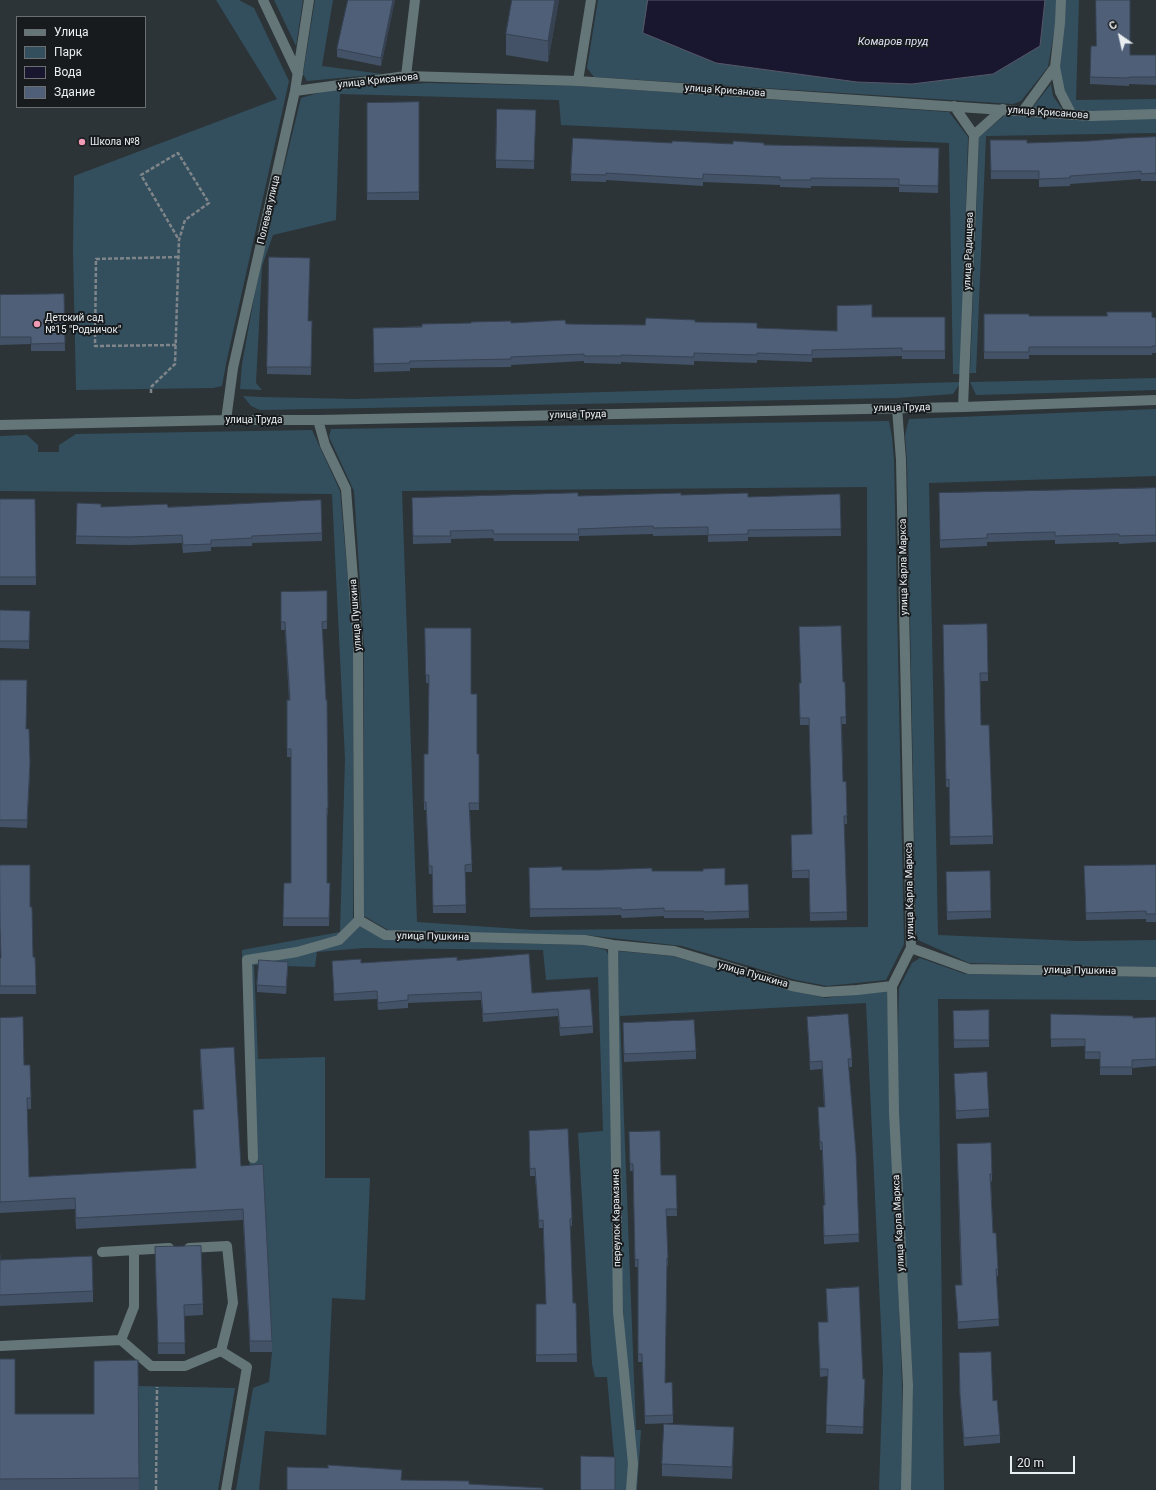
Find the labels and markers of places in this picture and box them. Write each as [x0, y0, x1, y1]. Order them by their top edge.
place label: Школа №8 [90, 136, 140, 148]
marker: Школа №8 [77, 137, 87, 147]
place label: Детский сад №15 "Родничок" [45, 312, 121, 336]
marker: Детский сад №15 "Родничок" [32, 319, 42, 329]

